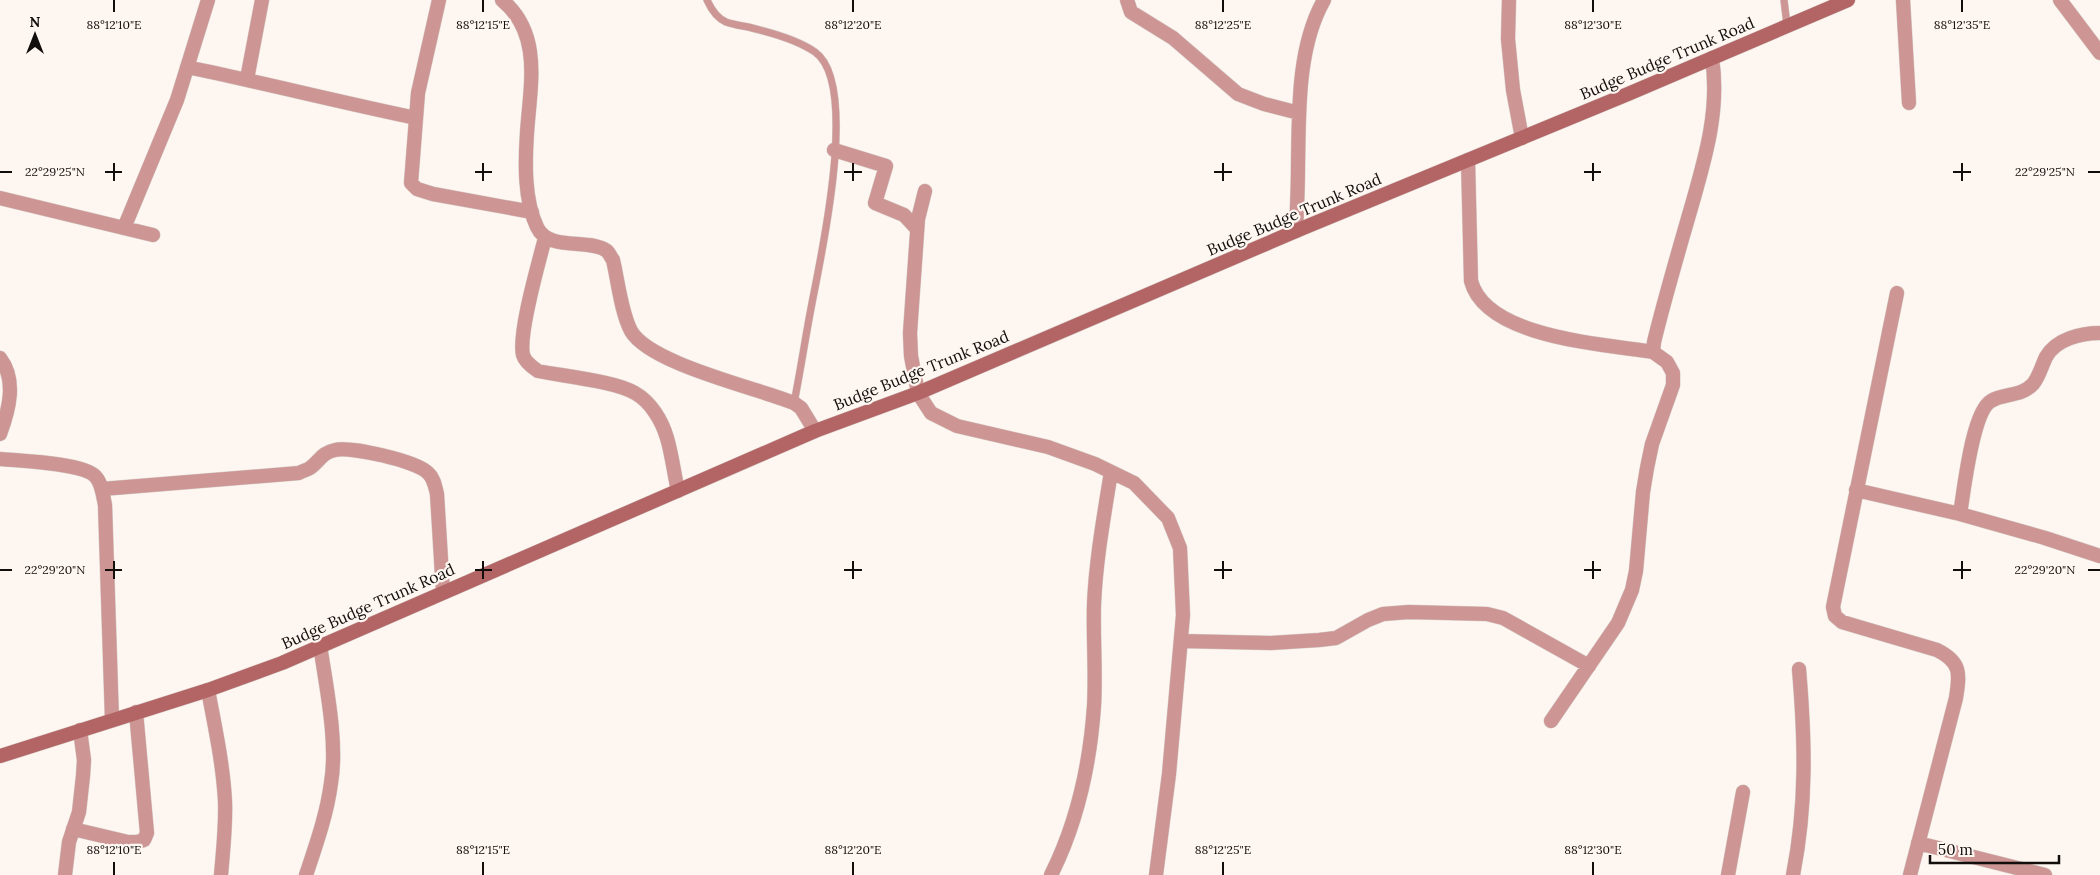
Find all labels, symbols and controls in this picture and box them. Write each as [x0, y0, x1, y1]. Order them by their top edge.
north arrow [10, 10, 60, 60]
street label: Budge Budge Trunk Road [1577, 12, 1758, 104]
text: N [30, 13, 41, 31]
text: 88°12'10"E [86, 17, 142, 32]
text: 88°12'15"E [456, 17, 510, 32]
text: 88°12'20"E [824, 17, 882, 32]
text: 88°12'25"E [1195, 17, 1251, 32]
text: 88°12'30"E [1564, 17, 1622, 32]
text: 88°12'35"E [1934, 17, 1990, 32]
text: 22°29'25"N [25, 164, 85, 179]
text: 22°29'25"N [2015, 164, 2075, 179]
street label: Budge Budge Trunk Road [1204, 168, 1385, 260]
street label: Budge Budge Trunk Road [830, 325, 1012, 414]
street label: Budge Budge Trunk Road [278, 559, 458, 653]
text: 22°29'20"N [25, 562, 85, 577]
text: 22°29'20"N [2015, 562, 2075, 577]
scale bar [1930, 832, 2059, 864]
text: 50 m [1938, 840, 1973, 859]
text: 88°12'10"E [86, 842, 142, 857]
text: 88°12'15"E [456, 842, 510, 857]
text: 88°12'20"E [824, 842, 882, 857]
text: 88°12'25"E [1195, 842, 1251, 857]
text: 88°12'30"E [1564, 842, 1622, 857]

